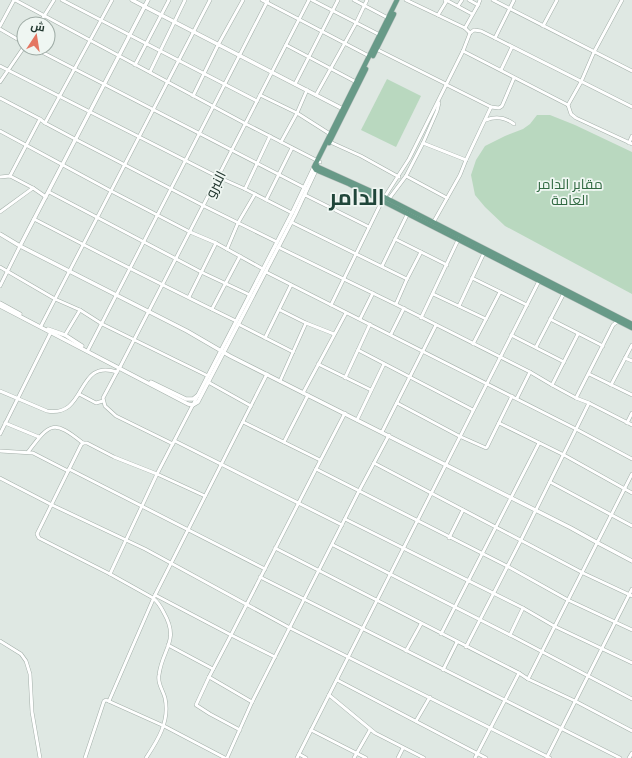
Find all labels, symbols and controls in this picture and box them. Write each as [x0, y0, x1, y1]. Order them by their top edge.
north arrow [16, 16, 56, 56]
text: ش [30, 18, 46, 35]
street label: النبرو [201, 168, 229, 200]
park label: مقابر الدامر العامة [536, 175, 603, 208]
district label: الدامر [328, 183, 385, 211]

